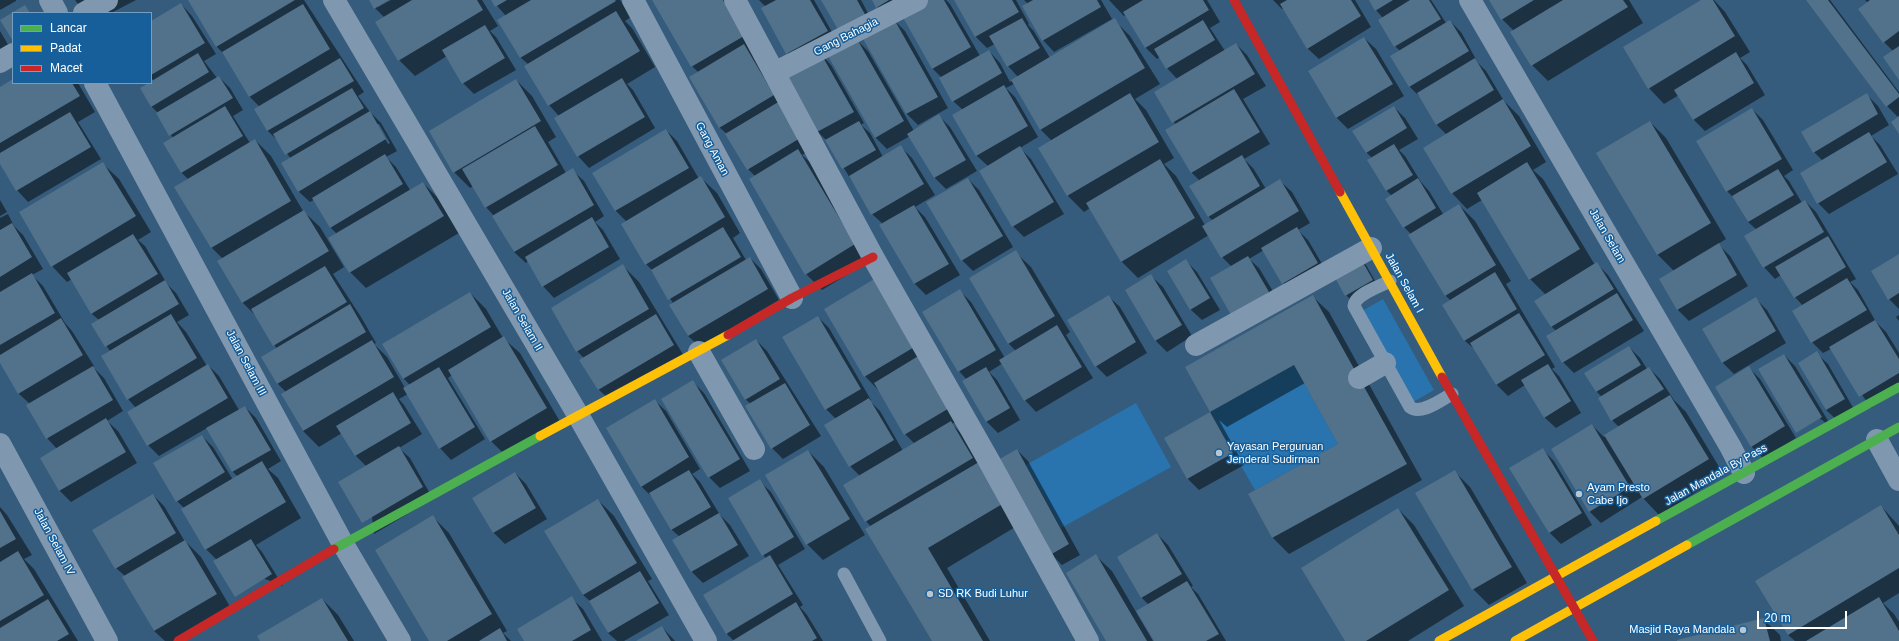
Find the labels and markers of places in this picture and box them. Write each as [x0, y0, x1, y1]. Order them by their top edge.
place label: Yayasan Perguruan Jenderal Sudirman [1227, 440, 1323, 466]
marker: Yayasan Perguruan Jenderal Sudirman [1214, 448, 1224, 458]
place label: Ayam Presto Cabe Ijo [1587, 481, 1650, 507]
marker: Ayam Presto Cabe Ijo [1574, 489, 1584, 499]
place label: SD RK Budi Luhur [938, 587, 1028, 601]
marker: SD RK Budi Luhur [925, 589, 935, 599]
place label: Masjid Raya Mandala [1629, 623, 1735, 637]
marker: Masjid Raya Mandala [1738, 625, 1748, 635]

